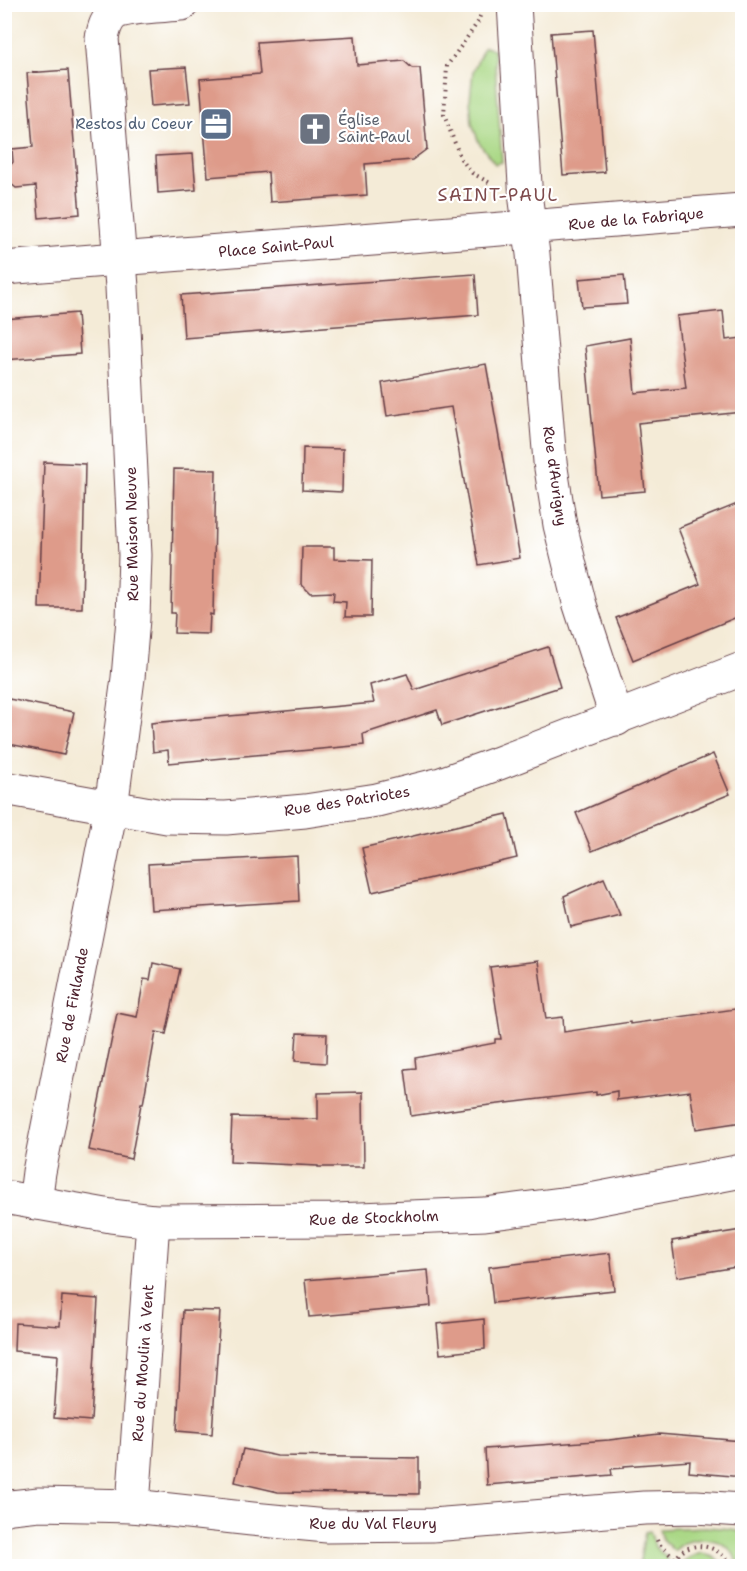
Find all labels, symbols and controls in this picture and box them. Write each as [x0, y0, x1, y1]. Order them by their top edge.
office icon: Restos du Coeur [198, 106, 234, 142]
place label: Église Saint-Paul [338, 109, 411, 147]
church icon: Église Saint-Paul [297, 111, 333, 147]
place label: Restos du Coeur [75, 114, 193, 134]
district label: SAINT-PAUL [437, 183, 559, 207]
street label: Rue de la Fabrique [567, 203, 705, 235]
street label: Place Saint-Paul [218, 232, 335, 262]
street label: Rue d'Aurigny [538, 425, 572, 527]
street label: Rue Maison Neuve [121, 466, 143, 602]
street label: Rue des Patriotes [283, 781, 411, 821]
street label: Rue de Finlande [51, 945, 93, 1065]
street label: Rue de Stockholm [309, 1206, 439, 1230]
street label: Rue du Moulin à Vent [128, 1284, 158, 1442]
street label: Rue du Val Fleury [309, 1514, 437, 1534]

